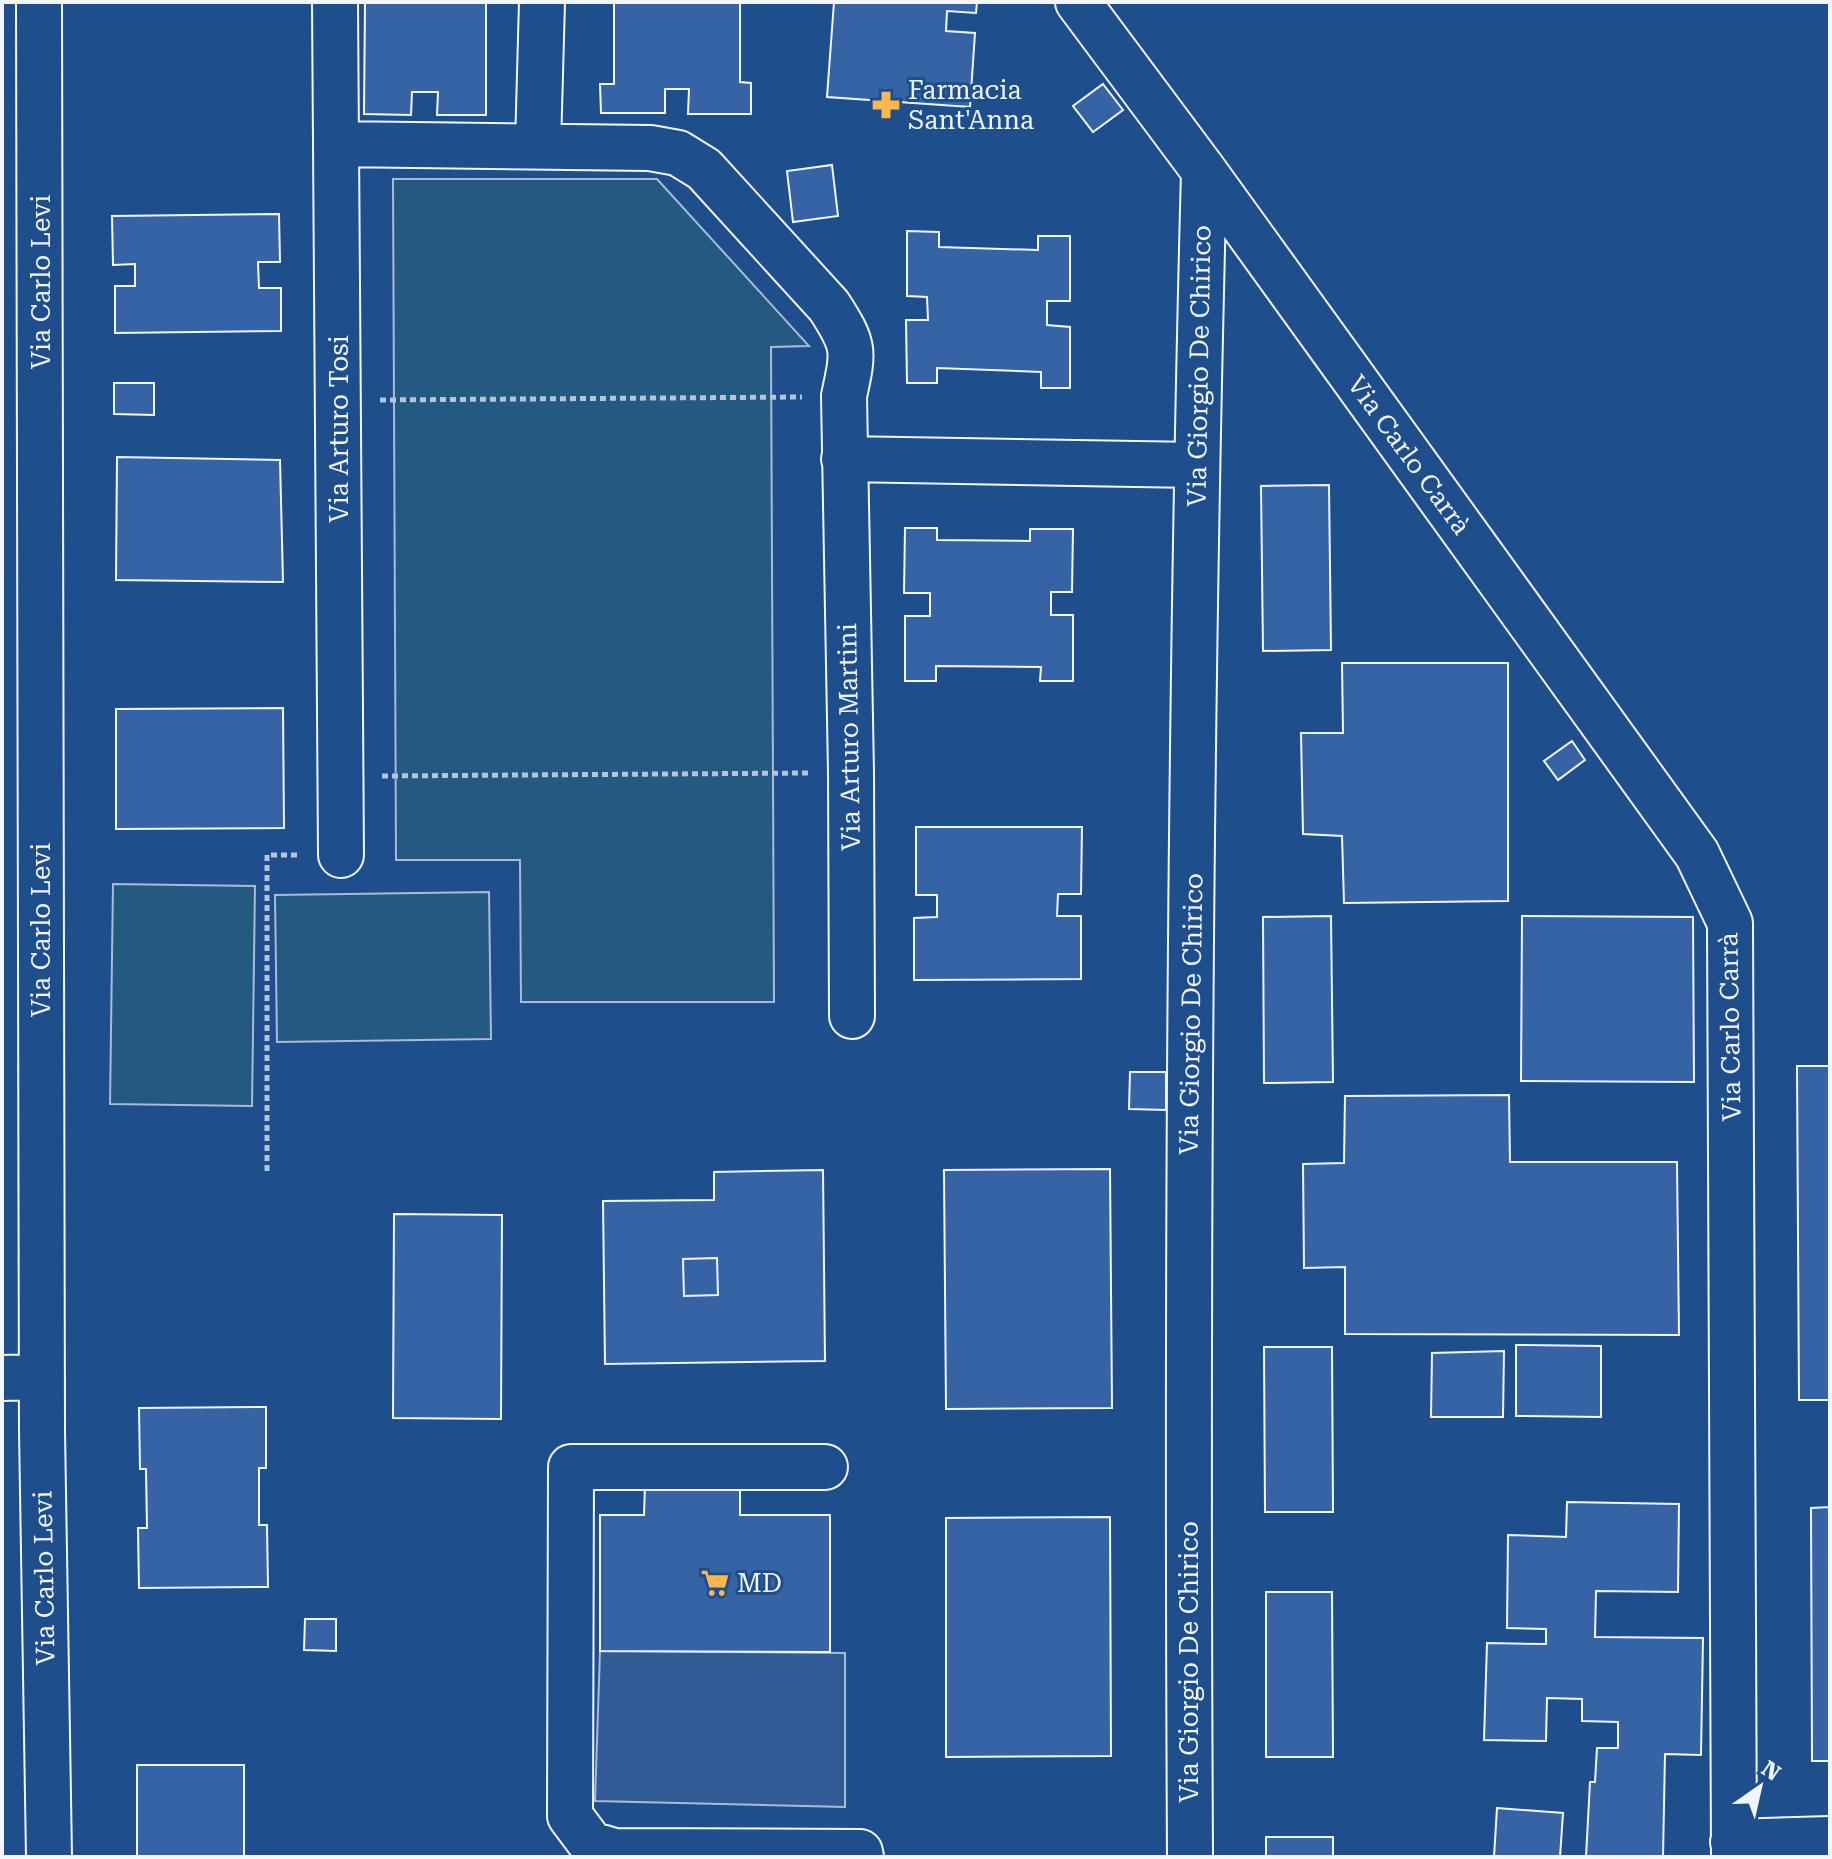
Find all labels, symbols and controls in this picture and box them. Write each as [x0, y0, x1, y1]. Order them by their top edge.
place label: Farmacia Sant'Anna [908, 75, 1034, 135]
pharmacy icon: Farmacia Sant'Anna [871, 90, 901, 120]
street label: Via Carlo Levi [26, 195, 56, 369]
street label: Via Giorgio De Chirico [1182, 225, 1216, 507]
street label: Via Arturo Tosi [324, 335, 354, 523]
street label: Via Carlo Carrà [1341, 370, 1477, 540]
street label: Via Arturo Martini [832, 623, 866, 851]
street label: Via Carlo Levi [26, 843, 56, 1017]
street label: Via Giorgio De Chirico [1174, 873, 1208, 1155]
street label: Via Carlo Carrà [1713, 932, 1747, 1122]
street label: Via Carlo Levi [27, 1490, 61, 1666]
street label: Via Giorgio De Chirico [1174, 1521, 1204, 1803]
supermarket icon: MD [700, 1568, 730, 1598]
place label: MD [737, 1568, 782, 1598]
north arrow [1720, 1747, 1800, 1827]
text: N [1757, 1756, 1785, 1786]

